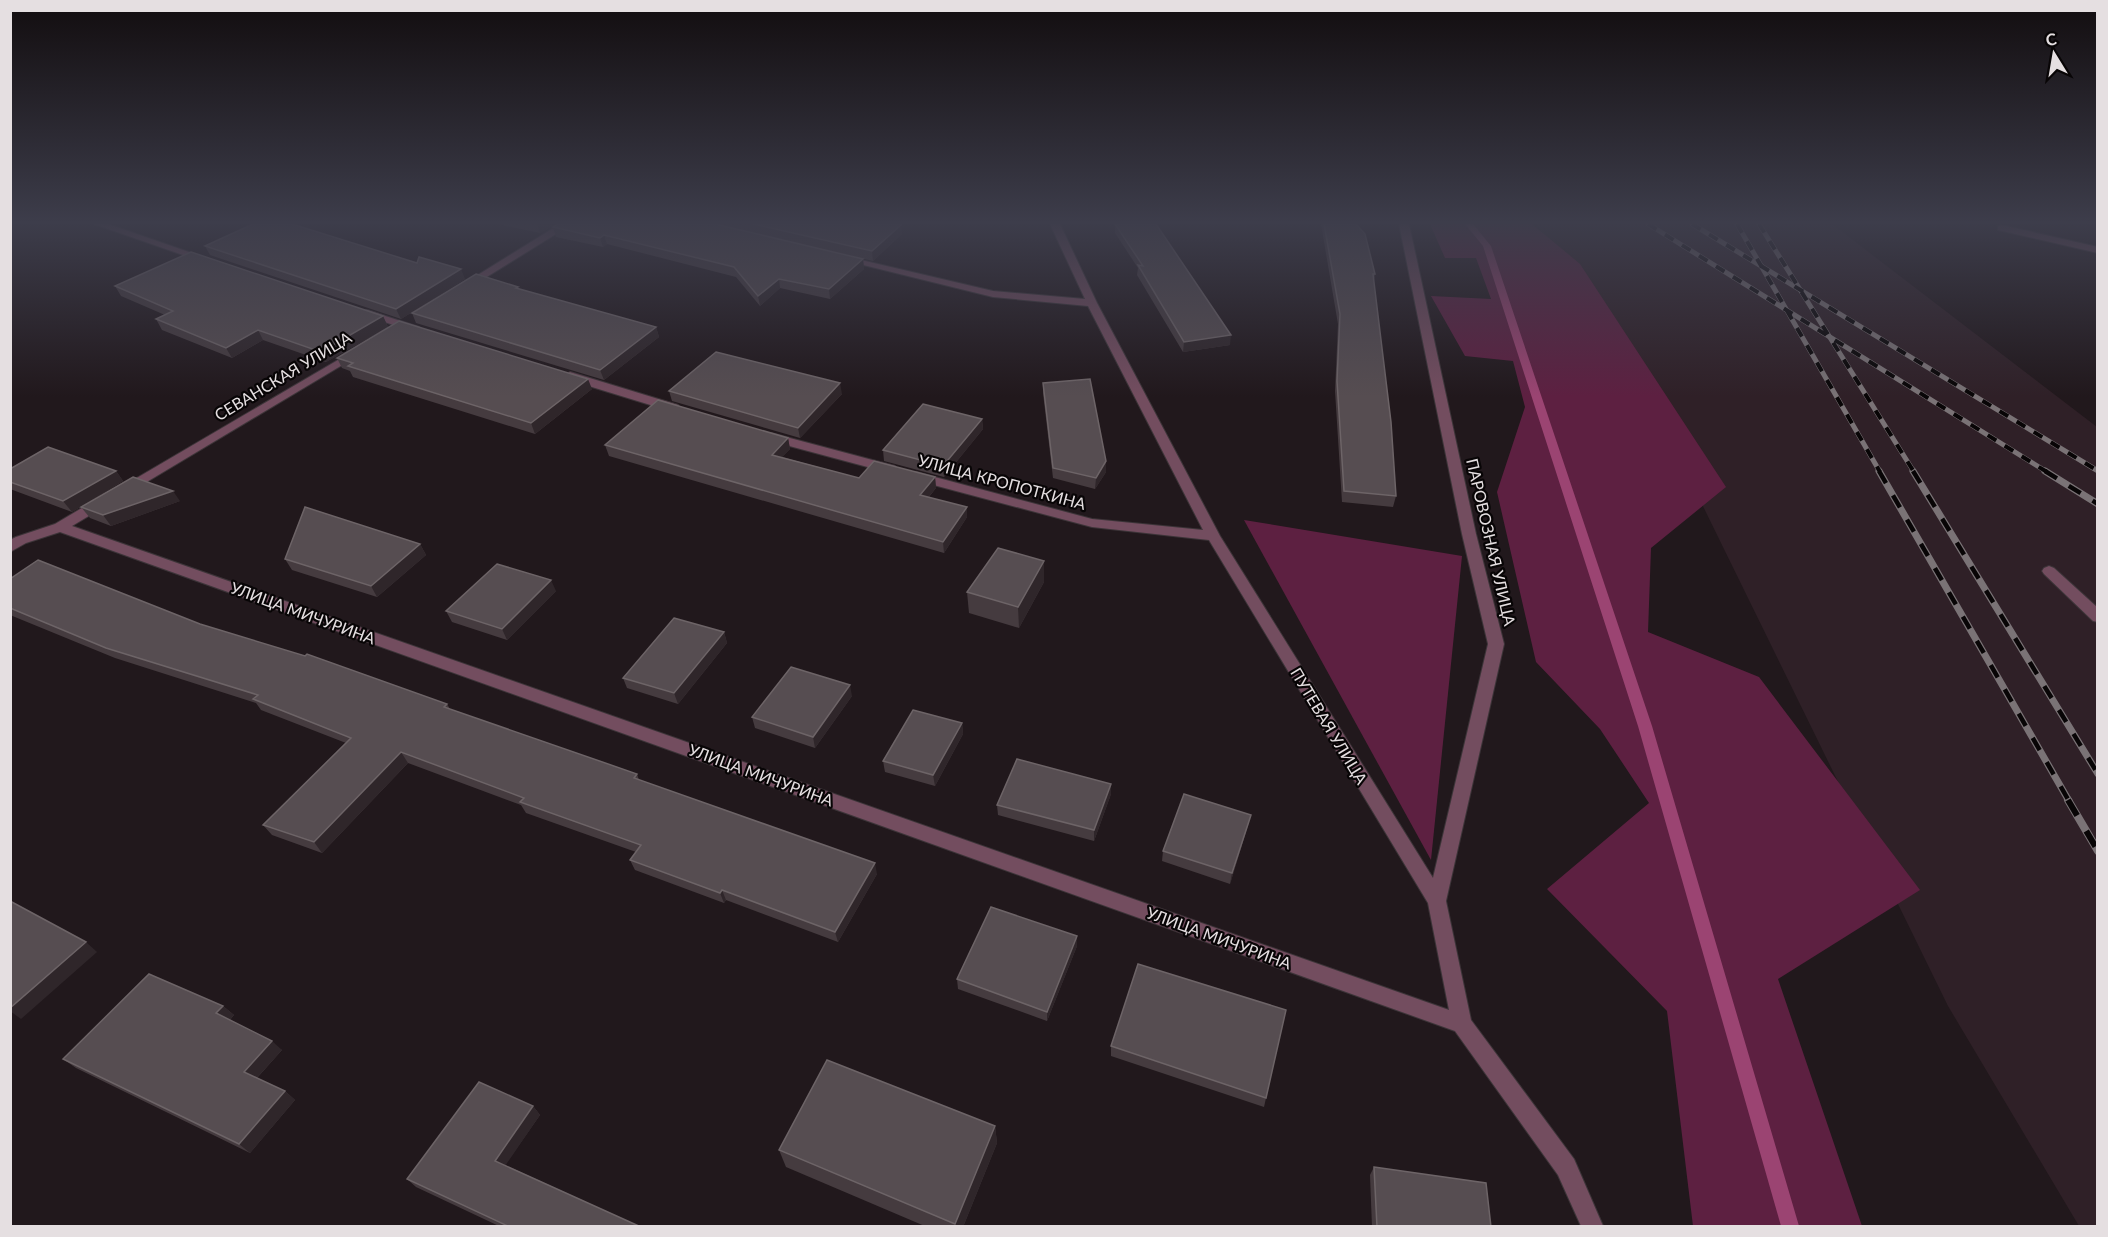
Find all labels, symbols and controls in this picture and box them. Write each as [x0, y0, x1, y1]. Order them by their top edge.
north arrow [2024, 24, 2084, 84]
text: С [2044, 28, 2058, 49]
street label: СЕВАНСКАЯ УЛИЦА [211, 327, 355, 424]
street label: УЛИЦА КРОПОТКИНА [916, 450, 1088, 513]
street label: ПАРОВОЗНАЯ УЛИЦА [1463, 456, 1520, 628]
street label: УЛИЦА МИЧУРИНА [228, 577, 378, 648]
street label: ПУТЕВАЯ УЛИЦА [1287, 664, 1372, 788]
street label: УЛИЦА МИЧУРИНА [686, 739, 836, 810]
street label: УЛИЦА МИЧУРИНА [1144, 902, 1294, 973]

